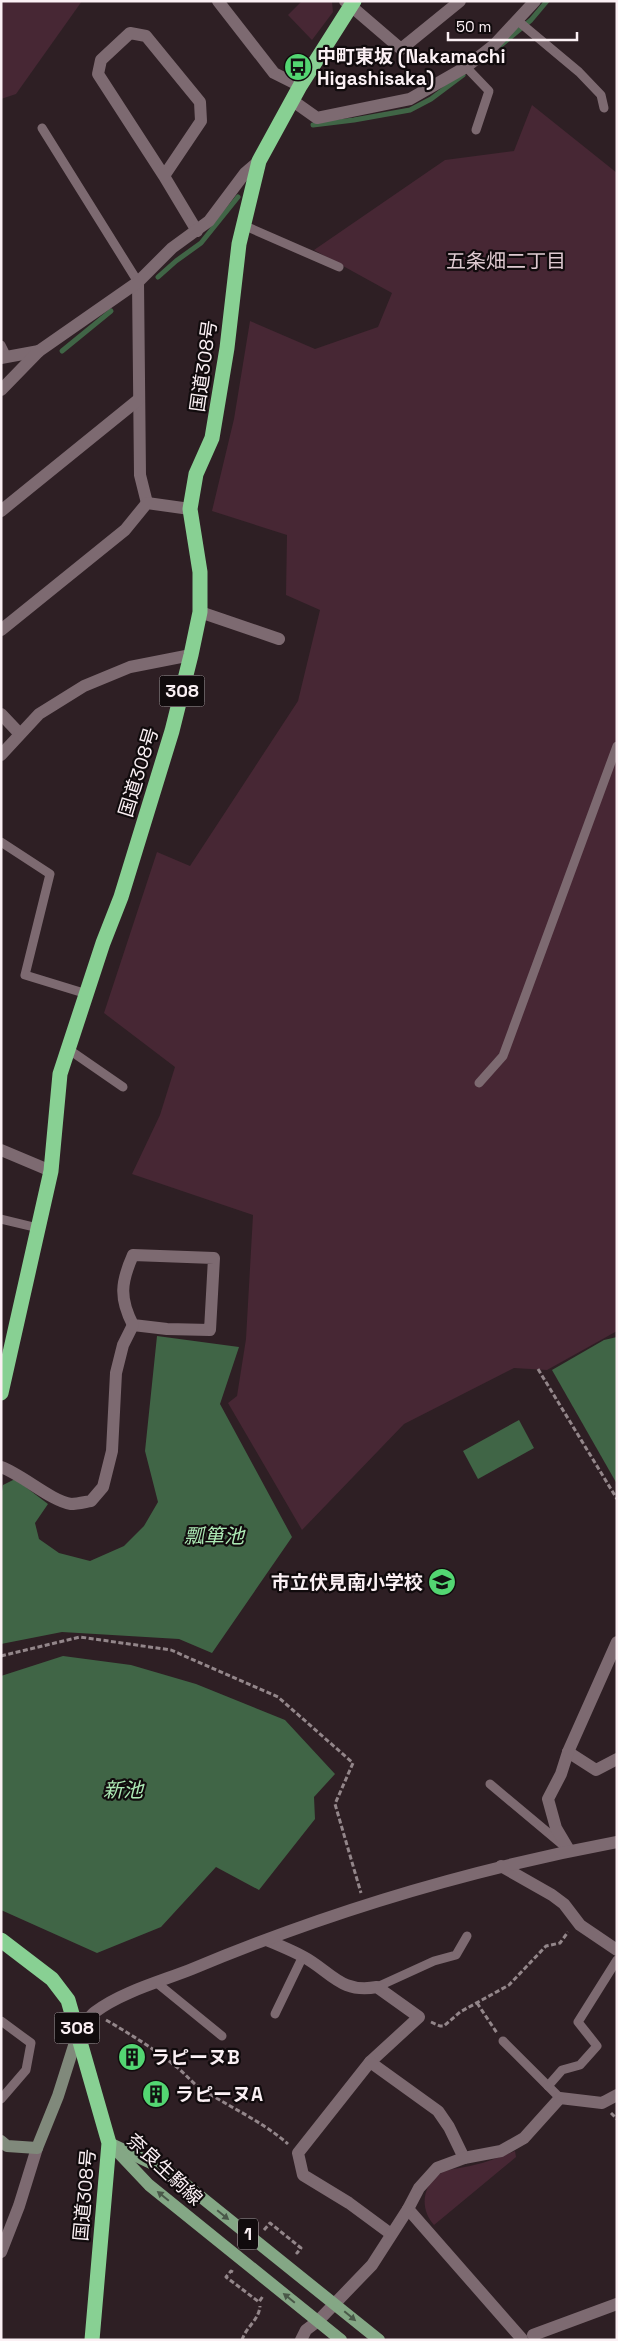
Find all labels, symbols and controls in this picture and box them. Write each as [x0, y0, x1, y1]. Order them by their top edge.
scale bar [448, 10, 577, 42]
text: 50 m [456, 17, 491, 36]
place label: 中町東坂 (Nakamachi Higashisaka) [317, 44, 506, 91]
bus stop icon: 中町東坂 (Nakamachi Higashisaka) [283, 52, 313, 82]
district label: 五条畑二丁目 [446, 248, 566, 274]
street label: 国道308号 [185, 319, 222, 414]
road number: 308 [160, 676, 204, 706]
street label: 国道308号 [113, 724, 164, 820]
water label: 瓢箪池 [184, 1523, 246, 1549]
school or university icon: 市立伏見南小学校 [427, 1567, 457, 1597]
place label: 市立伏見南小学校 [271, 1570, 423, 1595]
water label: 新池 [103, 1777, 145, 1803]
road number: 308 [54, 2012, 100, 2044]
building icon: ラピーヌB [117, 2042, 147, 2072]
place label: ラピーヌB [151, 2045, 240, 2070]
building icon: ラピーヌA [141, 2079, 171, 2109]
place label: ラピーヌA [175, 2082, 263, 2107]
street label: 奈良生駒線 [121, 2128, 208, 2211]
street label: 国道308号 [68, 2148, 101, 2242]
one-way arrow [157, 2191, 170, 2202]
one-way arrow [217, 2209, 230, 2220]
road number: 1 [238, 2218, 258, 2250]
one-way arrow [283, 2293, 296, 2304]
one-way arrow [344, 2310, 356, 2322]

